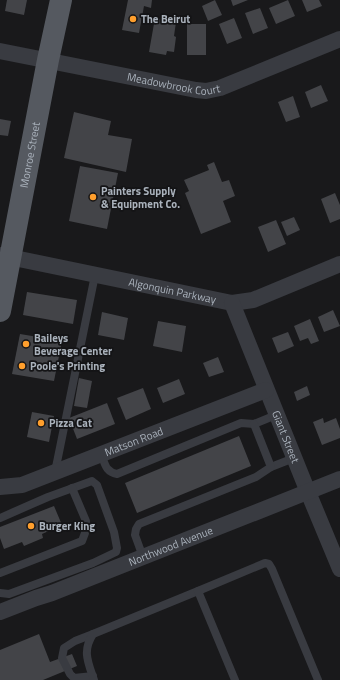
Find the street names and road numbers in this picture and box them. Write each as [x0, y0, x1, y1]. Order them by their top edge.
street label: Meadowbrook Court [126, 68, 222, 99]
street label: Monroe Street [16, 120, 44, 189]
street label: Algonquin Parkway [127, 274, 218, 308]
street label: Giant Street [268, 408, 304, 465]
street label: Matson Road [102, 423, 166, 460]
street label: Northwood Avenue [126, 522, 216, 570]

